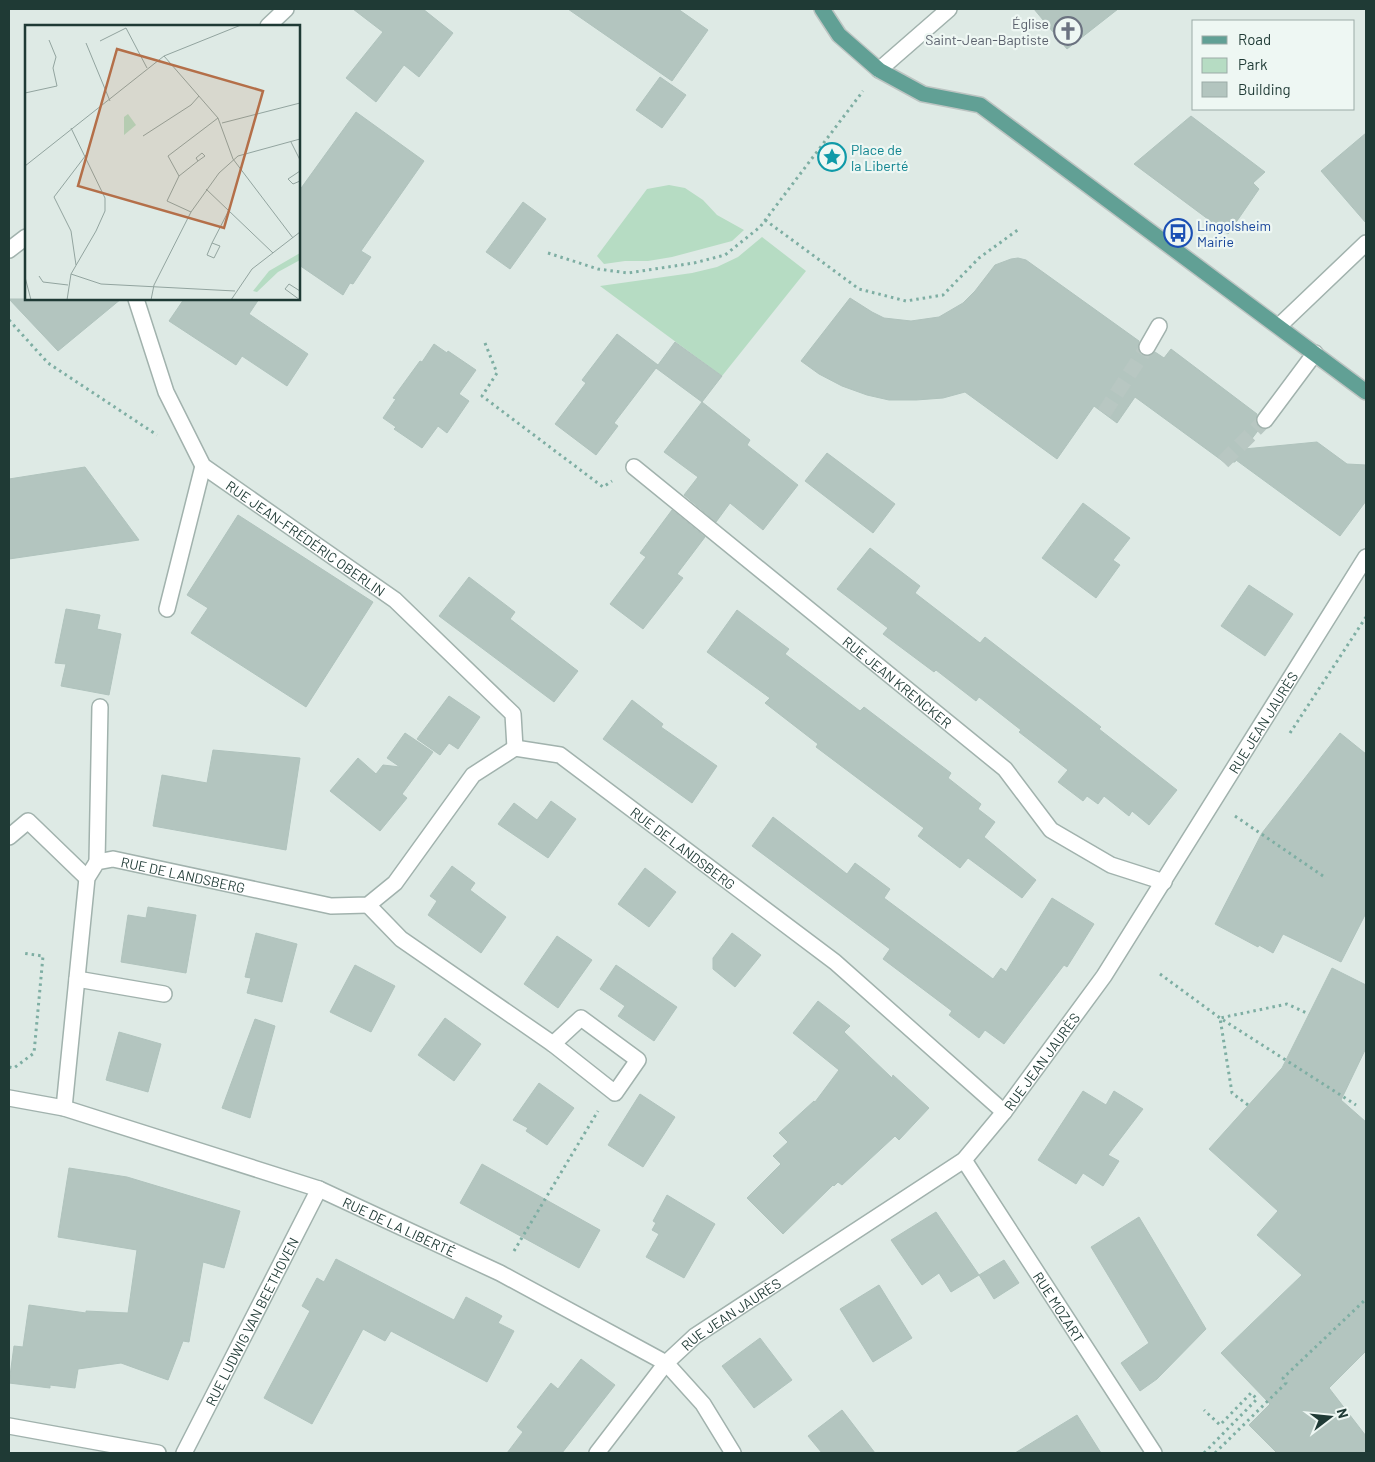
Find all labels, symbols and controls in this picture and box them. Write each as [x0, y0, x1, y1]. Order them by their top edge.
place label: Église Saint-Jean-Baptiste [925, 15, 1049, 48]
church icon: Église Saint-Jean-Baptiste [1053, 16, 1083, 46]
legend [1192, 20, 1355, 110]
inset map [25, 25, 300, 300]
text: Road [1238, 30, 1271, 48]
text: Park [1238, 55, 1268, 73]
text: Building [1238, 80, 1291, 98]
place label: Place de la Liberté [851, 141, 908, 174]
place icon: Place de la Liberté [817, 142, 847, 172]
place label: Lingolsheim Mairie [1197, 217, 1271, 250]
bus stop icon: Lingolsheim Mairie [1163, 218, 1193, 248]
street label: RUE JEAN-FRÉDÉRIC OBERLIN [223, 476, 389, 599]
street label: RUE JEAN KRENCKER [840, 632, 956, 731]
street label: RUE JEAN JAURÈS [1224, 668, 1301, 776]
street label: RUE DE LANDSBERG [628, 803, 739, 893]
street label: RUE DE LANDSBERG [119, 852, 247, 896]
street label: RUE JEAN JAURÈS [1000, 1009, 1083, 1113]
street label: RUE DE LA LIBERTÉ [340, 1193, 459, 1260]
street label: RUE LUDWIG VAN BEETHOVEN [201, 1234, 302, 1408]
street label: RUE MOZART [1030, 1268, 1088, 1345]
street label: RUE JEAN JAURÈS [677, 1274, 784, 1353]
north arrow [1305, 1392, 1355, 1442]
text: N [1334, 1406, 1352, 1420]

